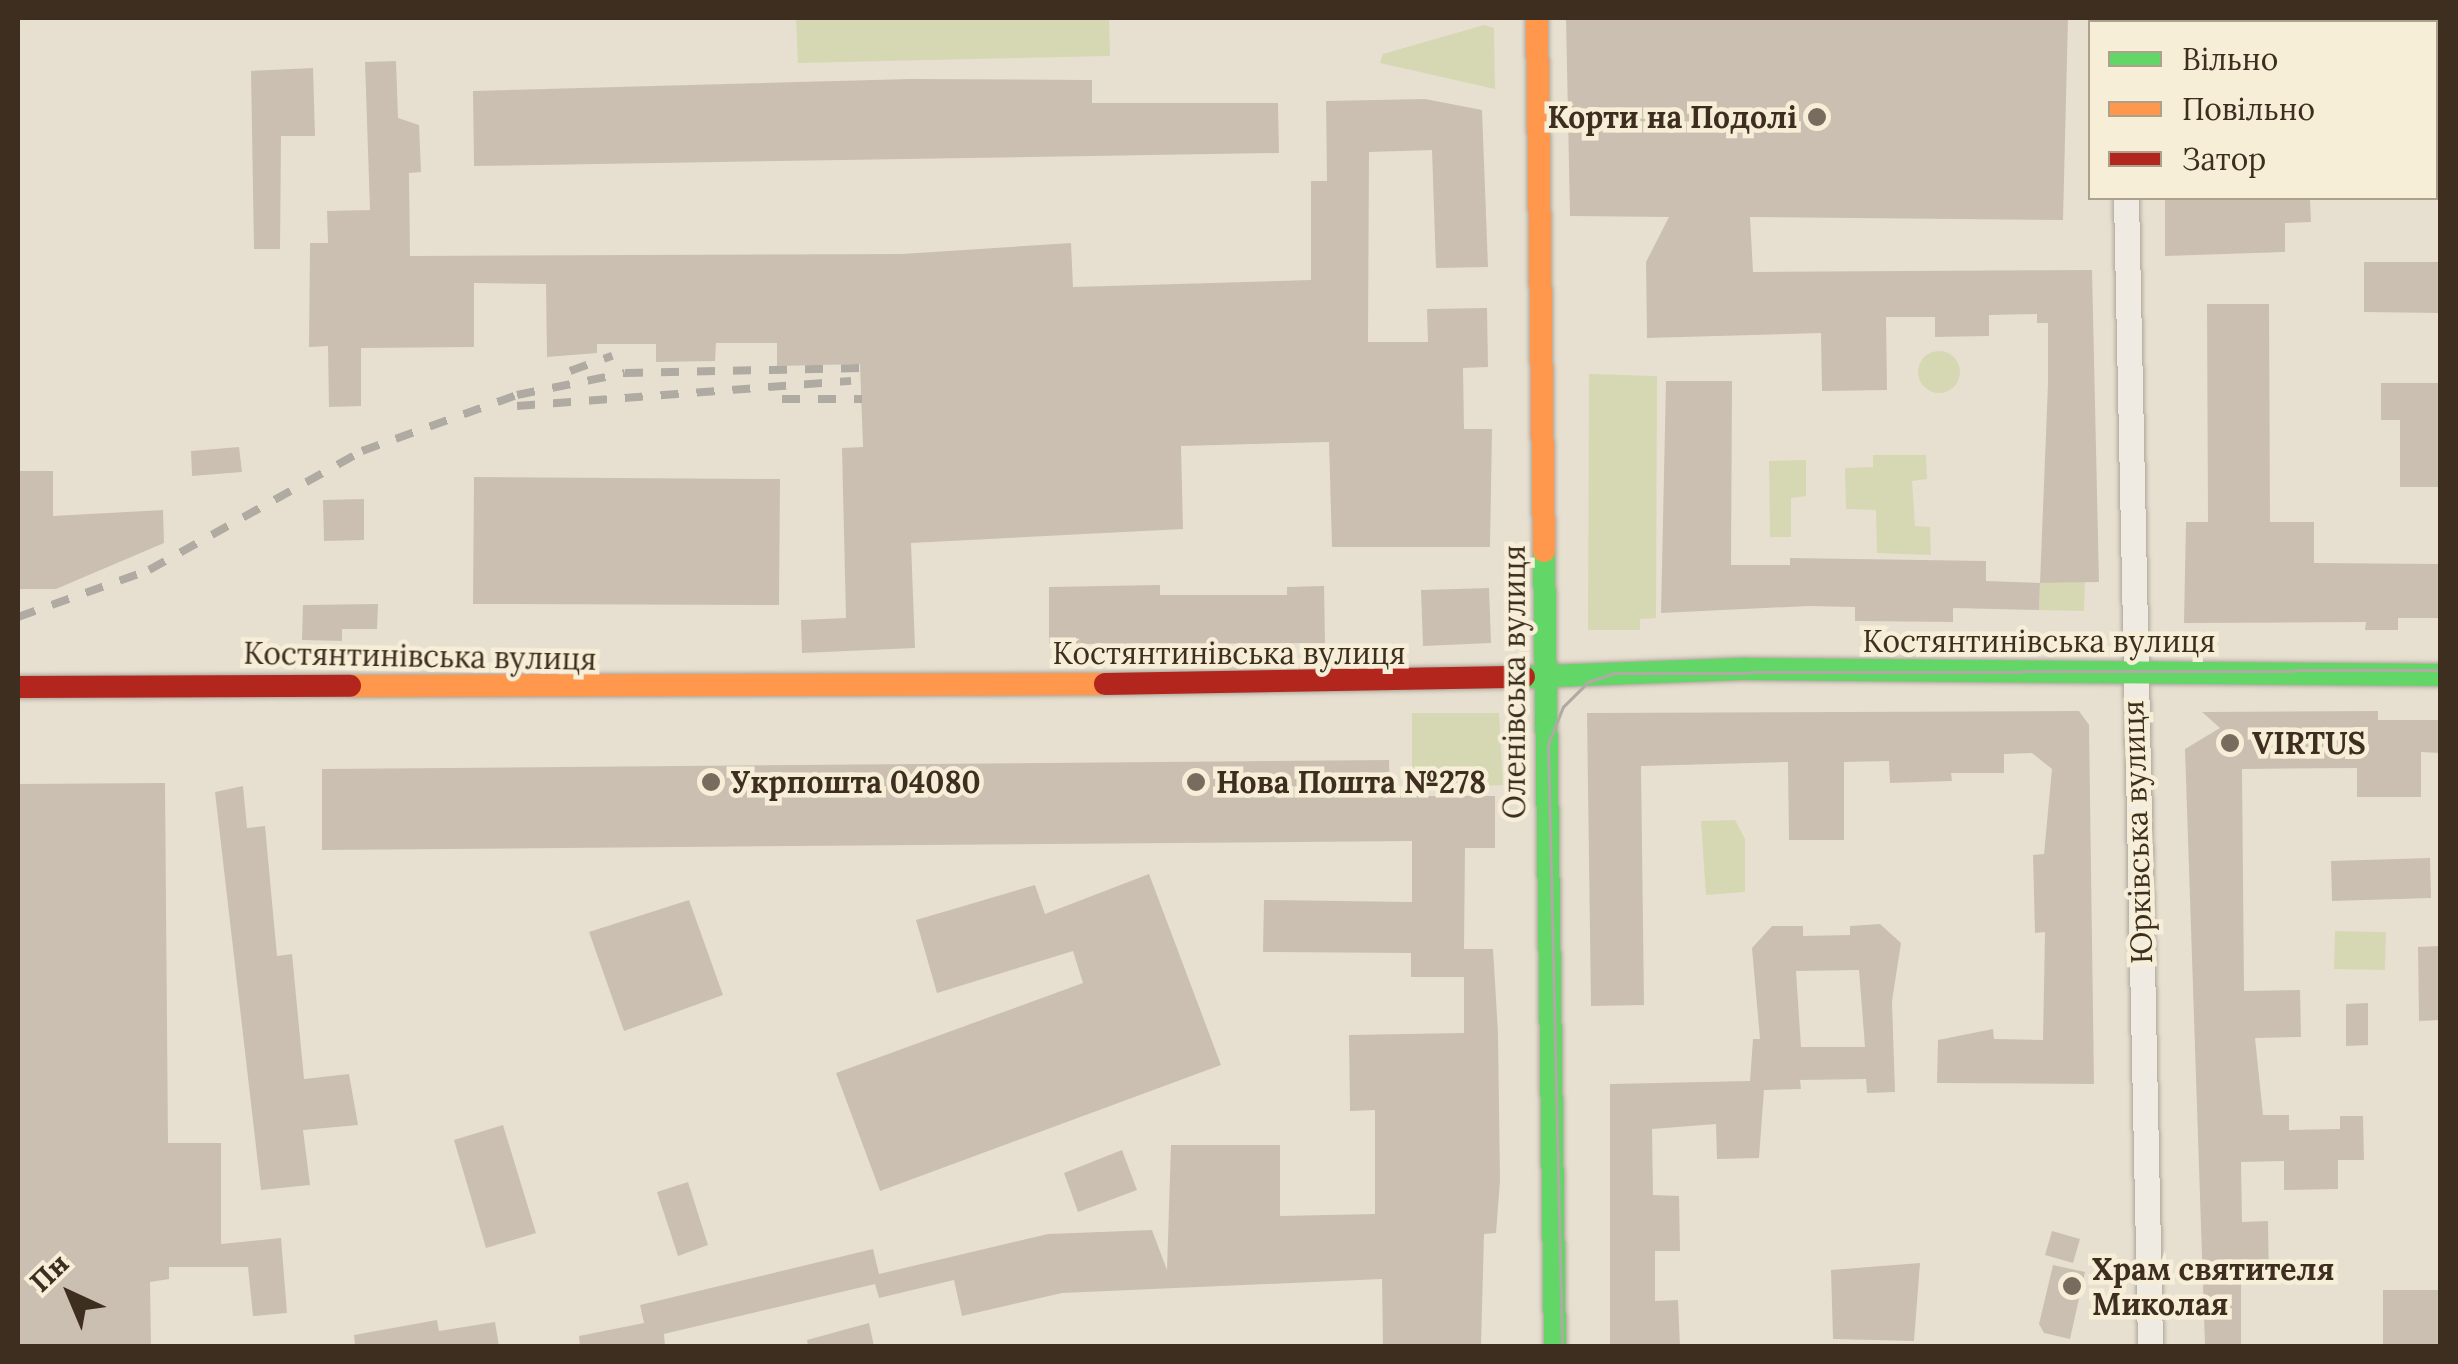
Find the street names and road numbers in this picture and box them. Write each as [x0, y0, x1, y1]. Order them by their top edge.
street label: Оленівська вулиця [1496, 545, 1532, 819]
street label: Костянтинівська вулиця [1862, 623, 2216, 659]
street label: Костянтинівська вулиця [243, 635, 597, 677]
street label: Костянтинівська вулиця [1052, 635, 1406, 671]
street label: Юрківська вулиця [2114, 700, 2160, 964]

